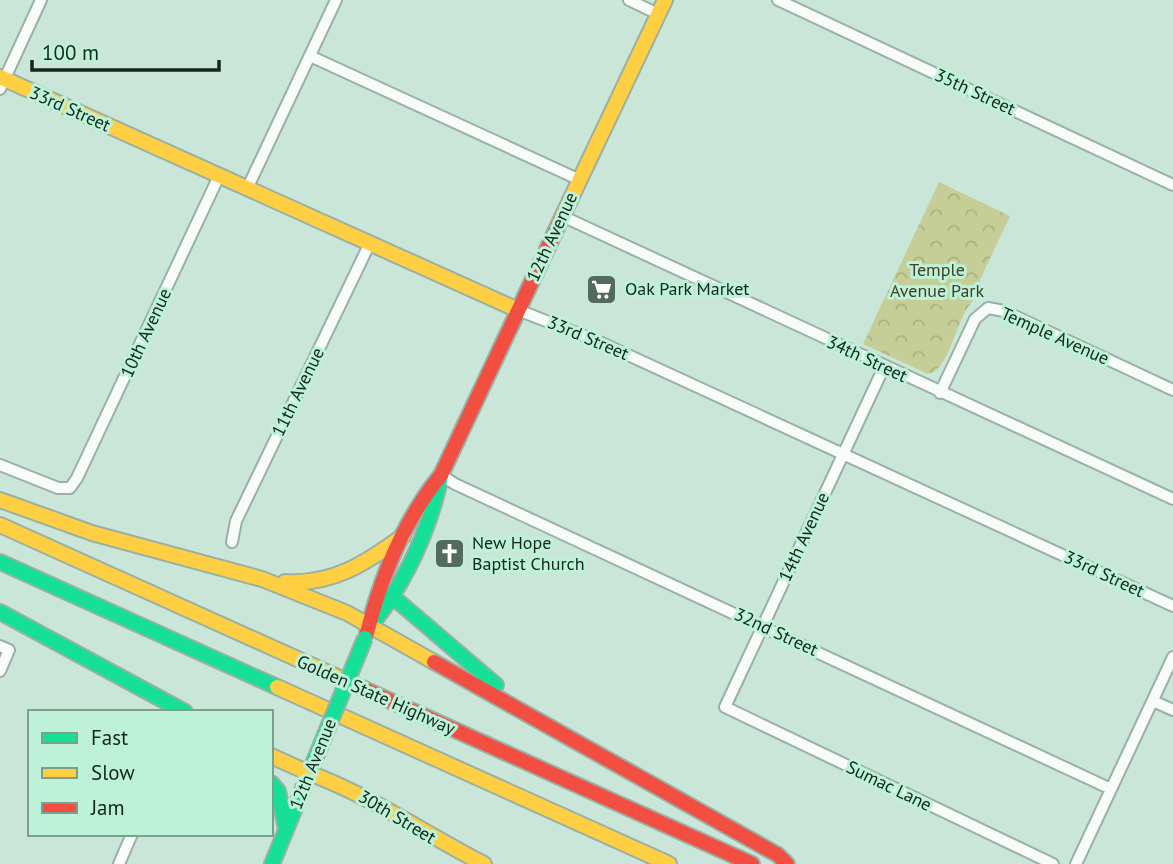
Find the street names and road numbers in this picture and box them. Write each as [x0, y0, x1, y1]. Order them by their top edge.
street label: 35th Street [931, 63, 1019, 120]
street label: 33rd Street [26, 81, 114, 137]
street label: 12th Avenue [521, 188, 582, 285]
street label: 10th Avenue [115, 284, 176, 381]
street label: Temple Avenue [998, 301, 1113, 370]
street label: 33rd Street [544, 310, 632, 365]
street label: 34th Street [823, 330, 911, 387]
street label: 11th Avenue [266, 344, 329, 440]
street label: 14th Avenue [773, 488, 834, 585]
street label: 33rd Street [1060, 545, 1148, 602]
street label: 32nd Street [731, 602, 822, 661]
street label: Golden State Highway [293, 649, 459, 740]
street label: 12th Avenue [284, 715, 341, 813]
street label: Sumac Lane [843, 755, 936, 816]
street label: 30th Street [354, 784, 440, 849]

